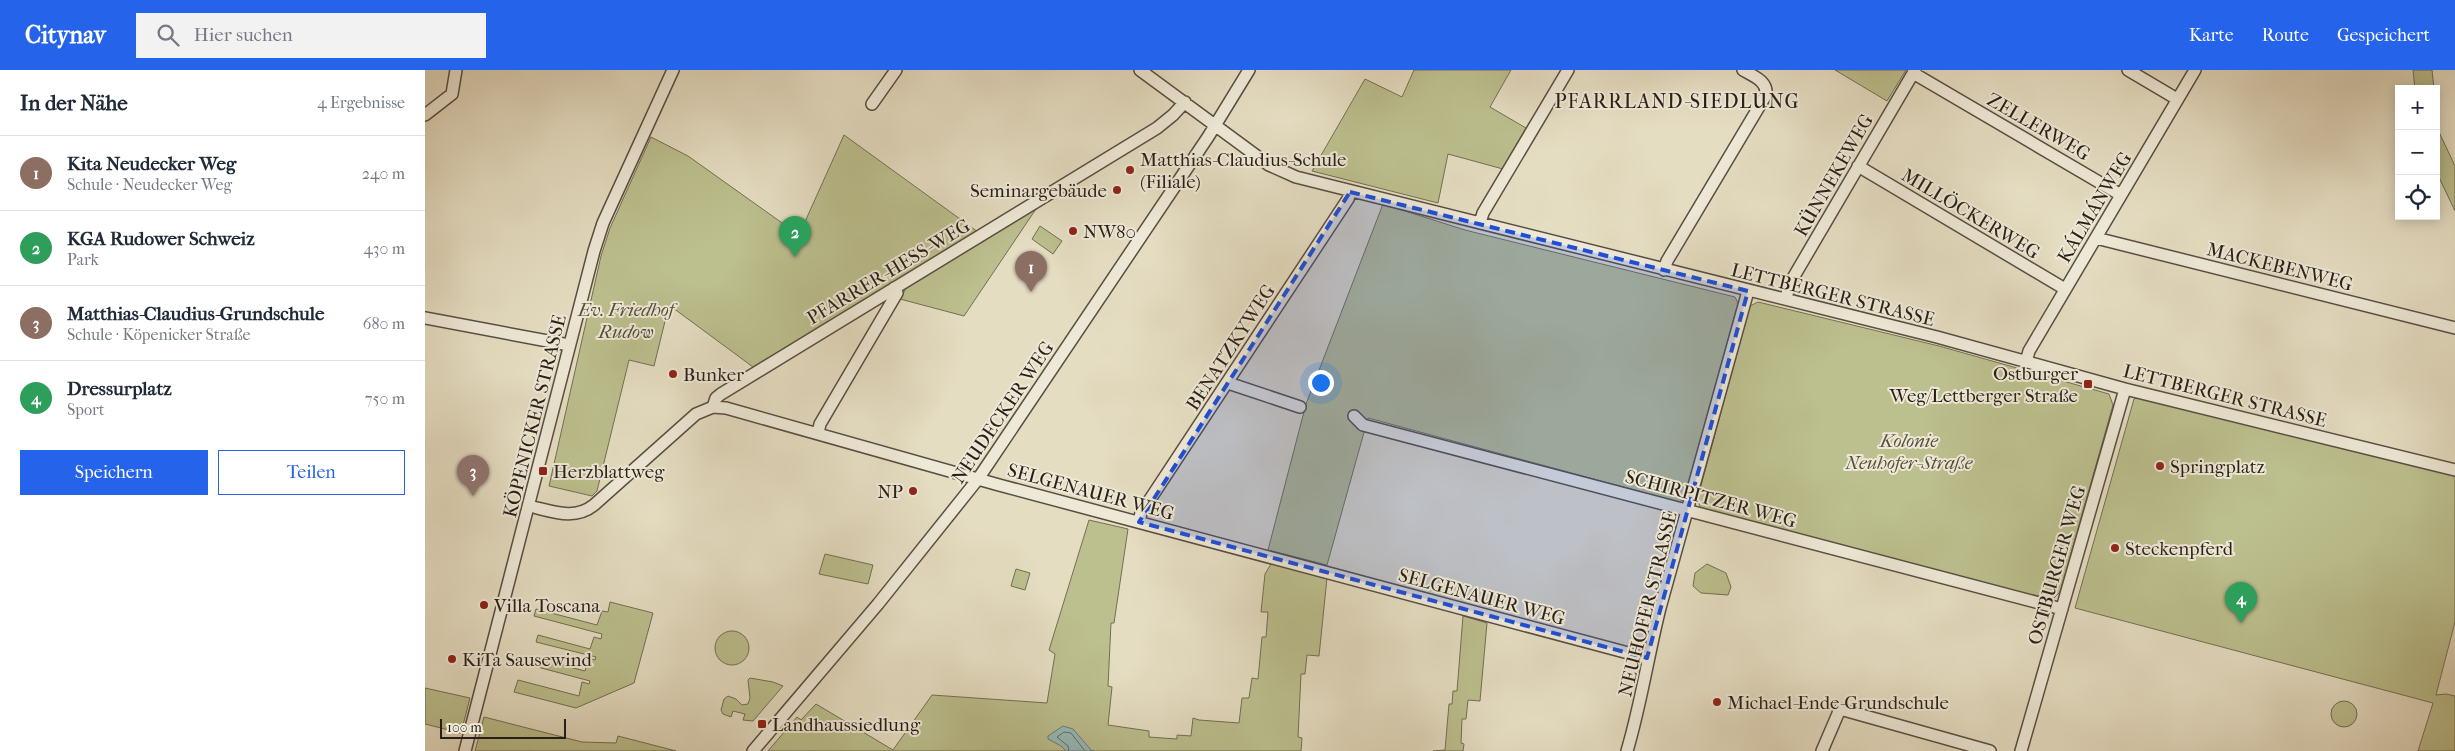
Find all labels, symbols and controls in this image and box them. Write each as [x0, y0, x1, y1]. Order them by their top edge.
search box [136, 13, 486, 58]
text: Citynav [25, 21, 106, 49]
icon: search [154, 21, 182, 49]
text: Hier suchen [194, 24, 293, 46]
text: Karte [2189, 25, 2234, 46]
text: Route [2262, 25, 2309, 46]
text: Gespeichert [2337, 25, 2430, 46]
map controls [2395, 85, 2440, 220]
button: + [2395, 85, 2440, 130]
street label: ZELLERWEG [1983, 89, 2094, 165]
district label: PFARRLAND-SIEDLUNG [1554, 90, 1800, 113]
text: In der Nähe [20, 91, 128, 115]
text: 4 Ergebnisse [317, 93, 405, 112]
street label: KÜNNEKEWEG [1790, 110, 1878, 241]
button: − [2395, 130, 2440, 175]
street label: KÁLMÁNWEG [2053, 148, 2137, 267]
place label: Matthias-Claudius-Schule (Filiale) [1140, 149, 1346, 193]
text: Kita Neudecker Weg [67, 153, 236, 175]
text: 1 [33, 164, 39, 183]
text: 240 m [362, 164, 405, 183]
marker: Matthias-Claudius-Schule (Filiale) [1124, 164, 1136, 176]
street label: MILLÖCKERWEG [1897, 164, 2044, 264]
text: Schule · Neudecker Weg [67, 175, 232, 194]
button: locate [2395, 175, 2440, 220]
place label: Seminargebäude [970, 180, 1107, 202]
marker: Seminargebäude [1111, 184, 1123, 196]
street label: PFARRER-HESS-WEG [803, 214, 974, 329]
pin: 2 [779, 216, 811, 257]
place label: NW80 [1083, 221, 1136, 243]
marker: NW80 [1067, 225, 1079, 237]
text: KGA Rudower Schweiz [67, 228, 255, 250]
street label: MACKEBENWEG [2205, 238, 2355, 296]
text: 2 [32, 239, 40, 258]
text: 430 m [363, 239, 405, 258]
text: Park [67, 250, 99, 269]
pin: 1 [1015, 251, 1047, 292]
street label: LETTBERGER STRASSE [1729, 259, 1937, 331]
street label: BENATZKYWEG [1182, 280, 1280, 415]
park label: Ev. Friedhof Rudow [577, 299, 679, 343]
text: Matthias-Claudius-Grundschule [67, 303, 324, 325]
street label: KÖPENICKER STRASSE [499, 312, 571, 520]
text: 3 [33, 314, 39, 333]
text: 680 m [363, 314, 405, 333]
text: Schule · Köpenicker Straße [67, 325, 250, 344]
street label: NEUDECKER WEG [947, 337, 1058, 488]
street label: LETTBERGER STRASSE [2121, 360, 2329, 432]
place label: Ostburger Weg/Lettberger Straße [1889, 363, 2079, 407]
place label: Bunker [683, 364, 745, 386]
marker: Bunker [667, 368, 679, 380]
your location [1308, 370, 1334, 396]
text: Dressurplatz [67, 378, 172, 400]
marker: Ostburger Weg/Lettberger Straße [2082, 378, 2094, 390]
text: 4 [31, 389, 41, 408]
text: 750 m [365, 389, 405, 408]
text: Sport [67, 400, 105, 419]
park label: Kolonie Neuhofer-Straße [1845, 430, 1974, 474]
button: Speichern [20, 450, 208, 495]
button: Teilen [218, 450, 405, 495]
pin: 3 [457, 455, 489, 496]
place label: Springplatz [2170, 456, 2265, 478]
street label: SELGENAUER WEG [1005, 459, 1177, 525]
marker: Springplatz [2154, 460, 2166, 472]
place label: Herzblattweg [553, 461, 665, 483]
marker: Herzblattweg [537, 465, 549, 477]
street label: SCHIRPITZER WEG [1623, 465, 1799, 532]
place label: NP [877, 481, 904, 503]
street label: OSTBURGER WEG [2024, 483, 2090, 647]
marker: NP [907, 485, 919, 497]
street label: NEUHOFER STRASSE [1614, 509, 1682, 699]
place label: Steckenpferd [2125, 538, 2234, 560]
marker: Steckenpferd [2109, 542, 2121, 554]
street label: SELGENAUER WEG [1396, 564, 1568, 630]
pin: 4 [2225, 582, 2257, 623]
place label: Villa Toscana [493, 595, 600, 617]
marker: Villa Toscana [478, 599, 490, 611]
place label: KiTa Sausewind [462, 649, 593, 671]
marker: KiTa Sausewind [446, 653, 458, 665]
place label: Michael-Ende-Grundschule [1727, 692, 1949, 714]
marker: Michael-Ende-Grundschule [1711, 696, 1723, 708]
place label: Landhaussiedlung [772, 714, 921, 736]
scale bar [440, 716, 566, 739]
marker: Landhaussiedlung [756, 718, 768, 730]
text: 100 m [447, 719, 482, 736]

